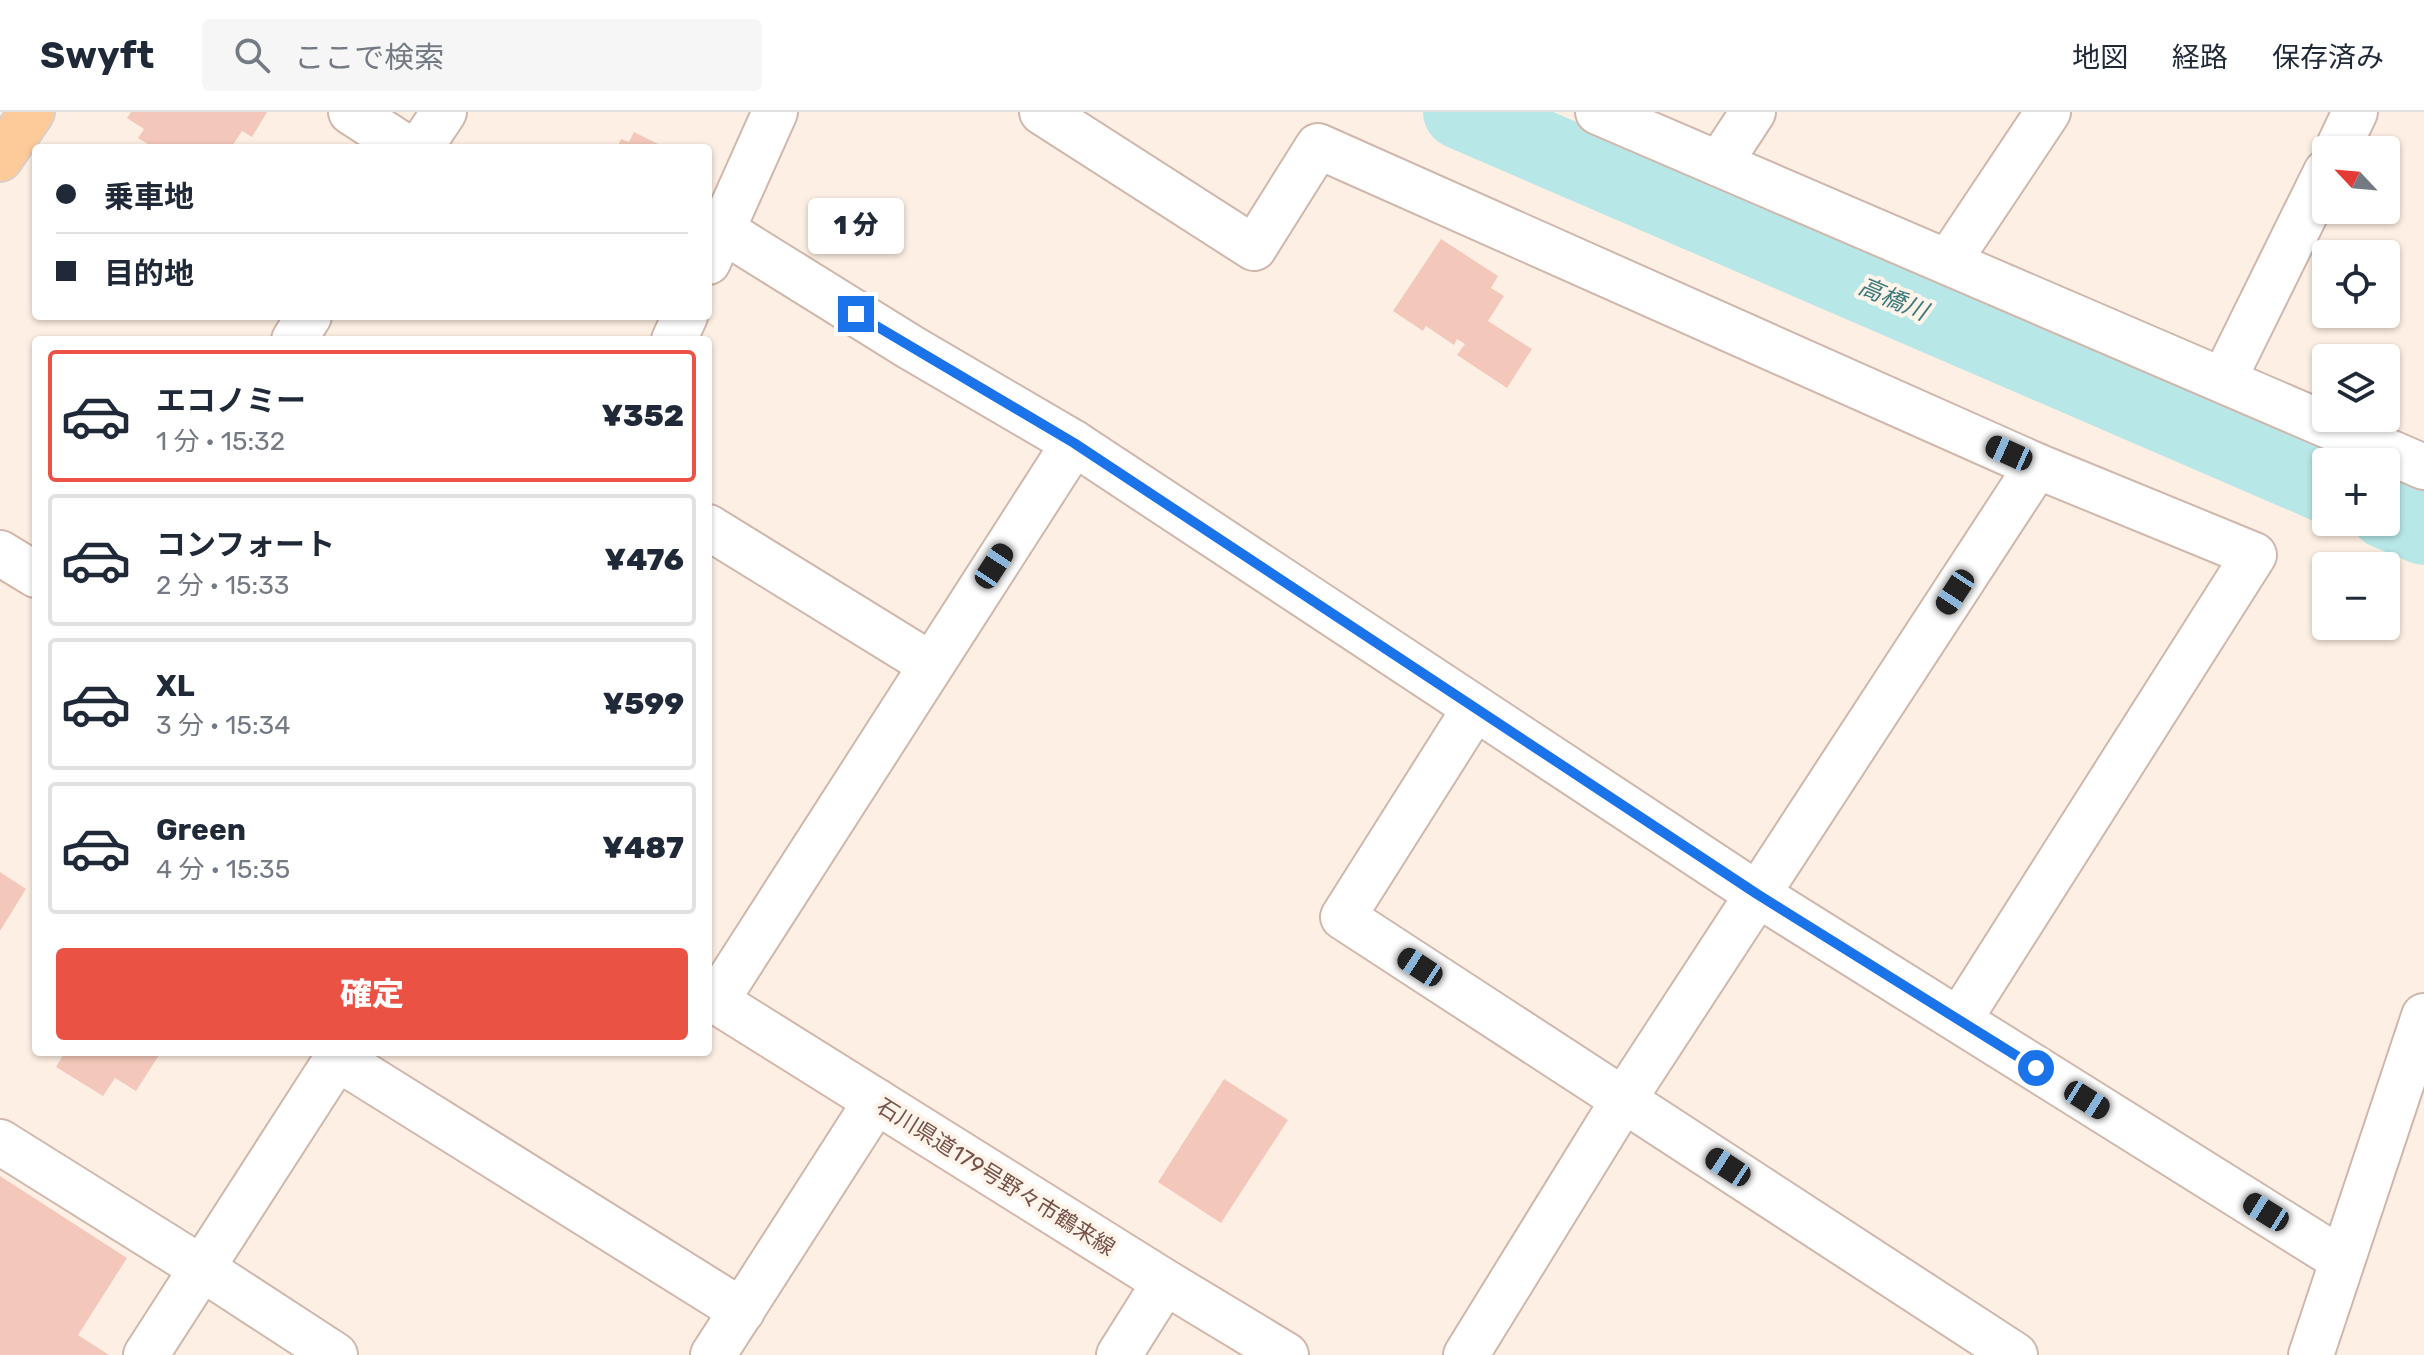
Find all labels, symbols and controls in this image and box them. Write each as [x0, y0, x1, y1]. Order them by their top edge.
search box [202, 19, 762, 91]
text: Swyft [40, 32, 154, 78]
icon: search [230, 33, 274, 77]
text: ここで検索 [294, 40, 444, 76]
text: 地図 [2072, 41, 2128, 74]
text: 経路 [2172, 41, 2228, 74]
text: 保存済み [2272, 41, 2384, 74]
north arrow [2312, 136, 2400, 224]
map controls [2312, 136, 2400, 640]
text: 乗車地 [104, 179, 194, 215]
callout: 1 分 [808, 198, 904, 254]
text: 1 分 [834, 210, 878, 241]
button: locate [2312, 240, 2400, 328]
text: 目的地 [104, 256, 194, 292]
water label: 高橋川 [1854, 272, 1934, 327]
route end [838, 296, 874, 332]
button: layers [2312, 344, 2400, 432]
icon: car [60, 380, 132, 452]
text: エコノミー [156, 383, 306, 419]
text: ¥352 [602, 398, 684, 434]
text: 1 分 · 15:32 [156, 426, 285, 457]
car [1982, 432, 2036, 474]
button: + [2312, 448, 2400, 536]
icon: car [60, 524, 132, 596]
text: コンフォート [156, 527, 335, 563]
car [971, 539, 1017, 593]
text: ¥476 [605, 542, 684, 578]
button: − [2312, 552, 2400, 640]
car [1932, 565, 1978, 619]
text: 2 分 · 15:33 [156, 570, 289, 601]
icon: car [60, 668, 132, 740]
text: XL [156, 668, 195, 704]
text: ¥599 [603, 686, 684, 722]
text: 3 分 · 15:34 [156, 710, 290, 741]
icon: car [60, 812, 132, 884]
text: Green [156, 812, 246, 848]
text: ¥487 [602, 830, 684, 866]
text: 4 分 · 15:35 [156, 854, 290, 885]
car [1393, 944, 1447, 990]
button: 確定 [56, 948, 688, 1040]
route start [2018, 1050, 2054, 1086]
car [2060, 1077, 2114, 1123]
street label: 石川県道179号野々市鶴来線 [872, 1092, 1120, 1262]
car [1701, 1144, 1755, 1190]
car [2239, 1189, 2293, 1235]

